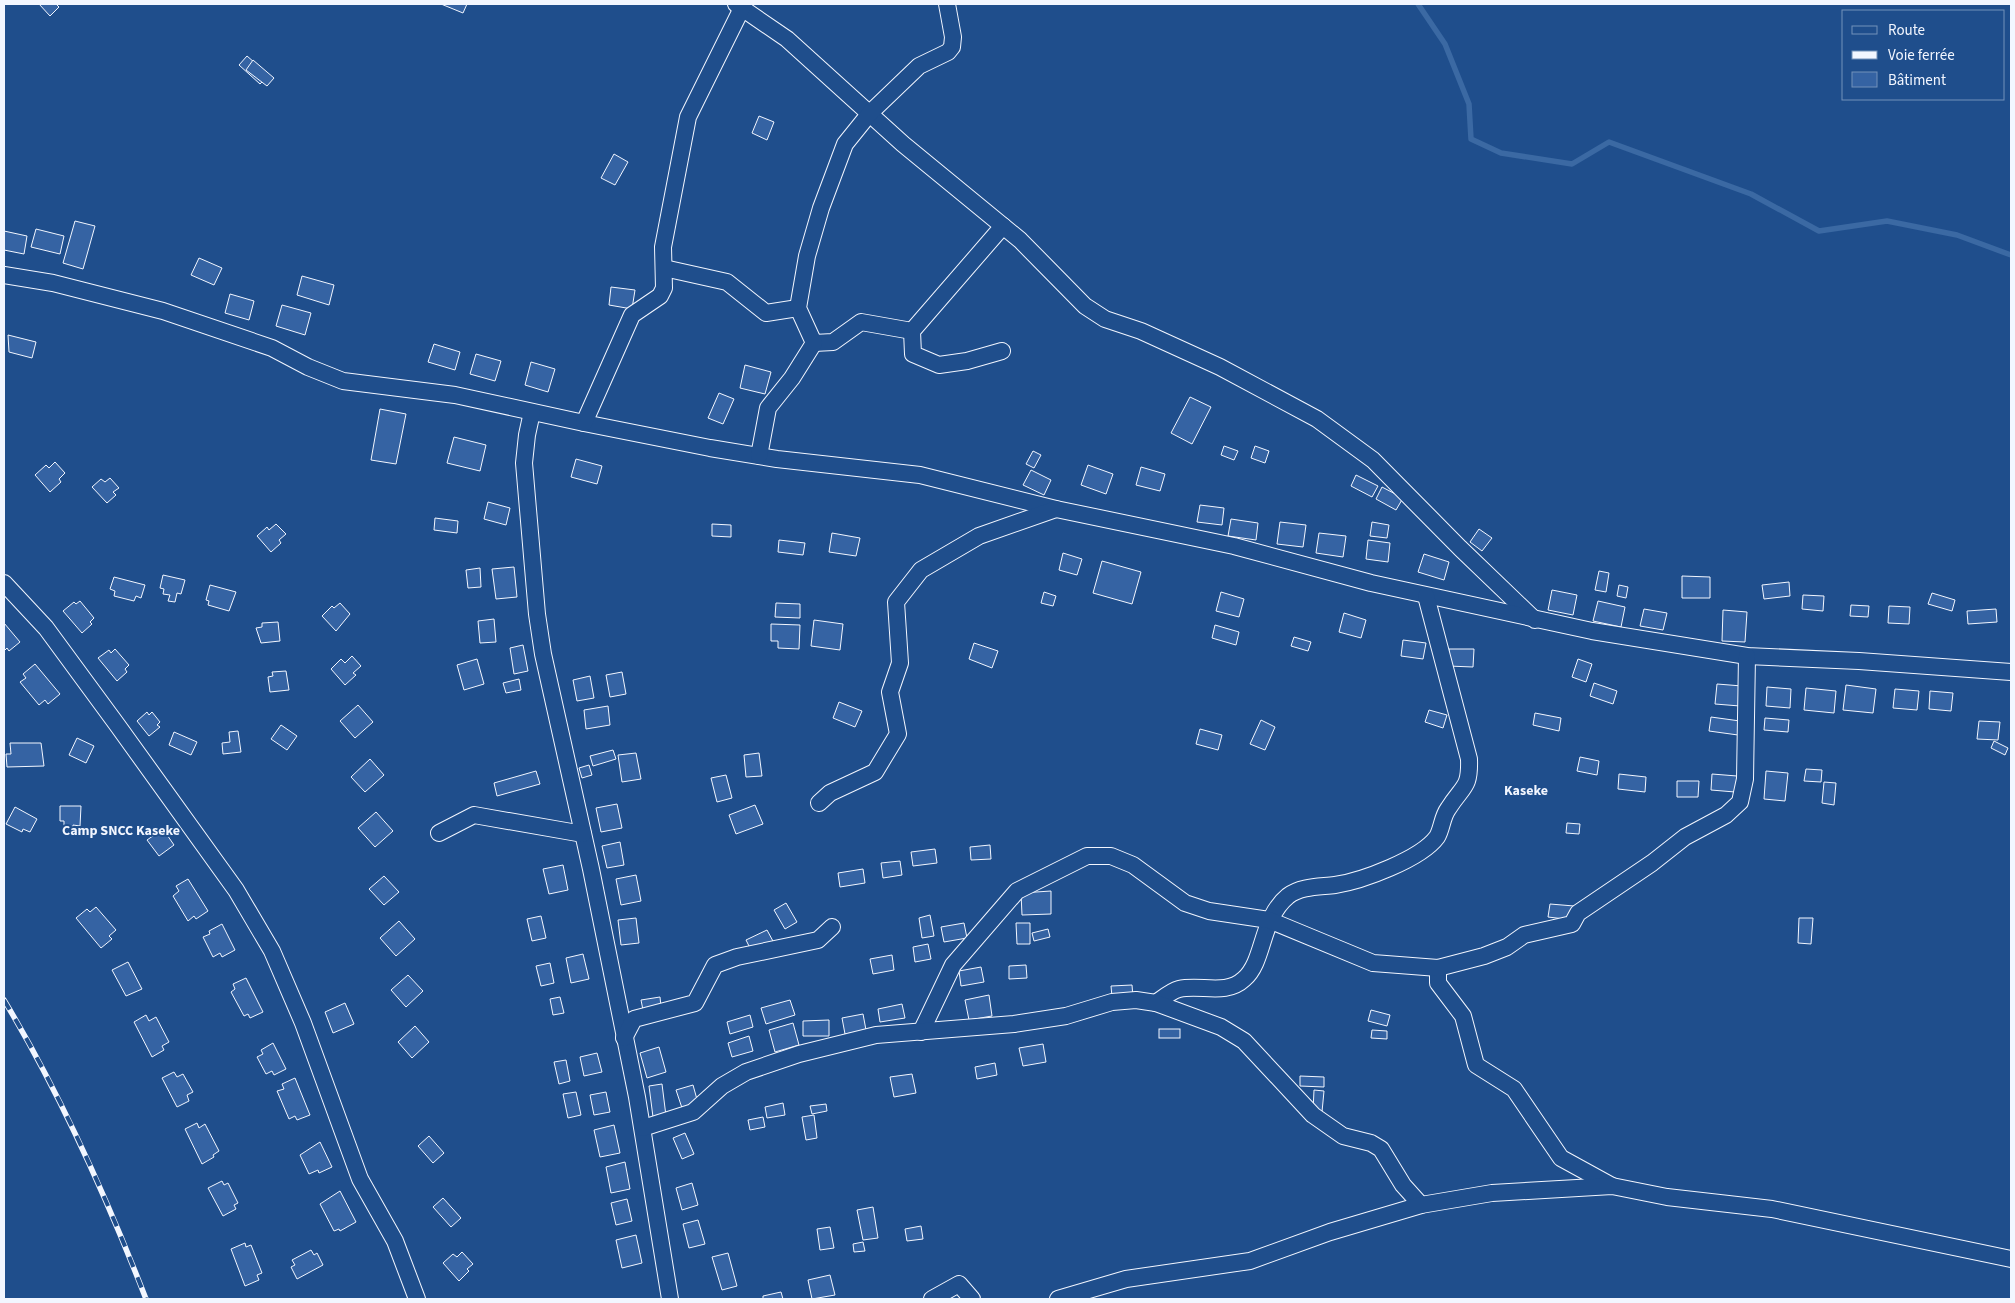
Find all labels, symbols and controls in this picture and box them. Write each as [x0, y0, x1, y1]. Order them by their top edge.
legend [1842, 10, 2005, 100]
text: Route [1888, 20, 1925, 41]
text: Voie ferrée [1888, 45, 1955, 66]
text: Bâtiment [1888, 70, 1946, 91]
district label: Kaseke [1504, 781, 1548, 801]
district label: Camp SNCC Kaseke [62, 821, 180, 841]

